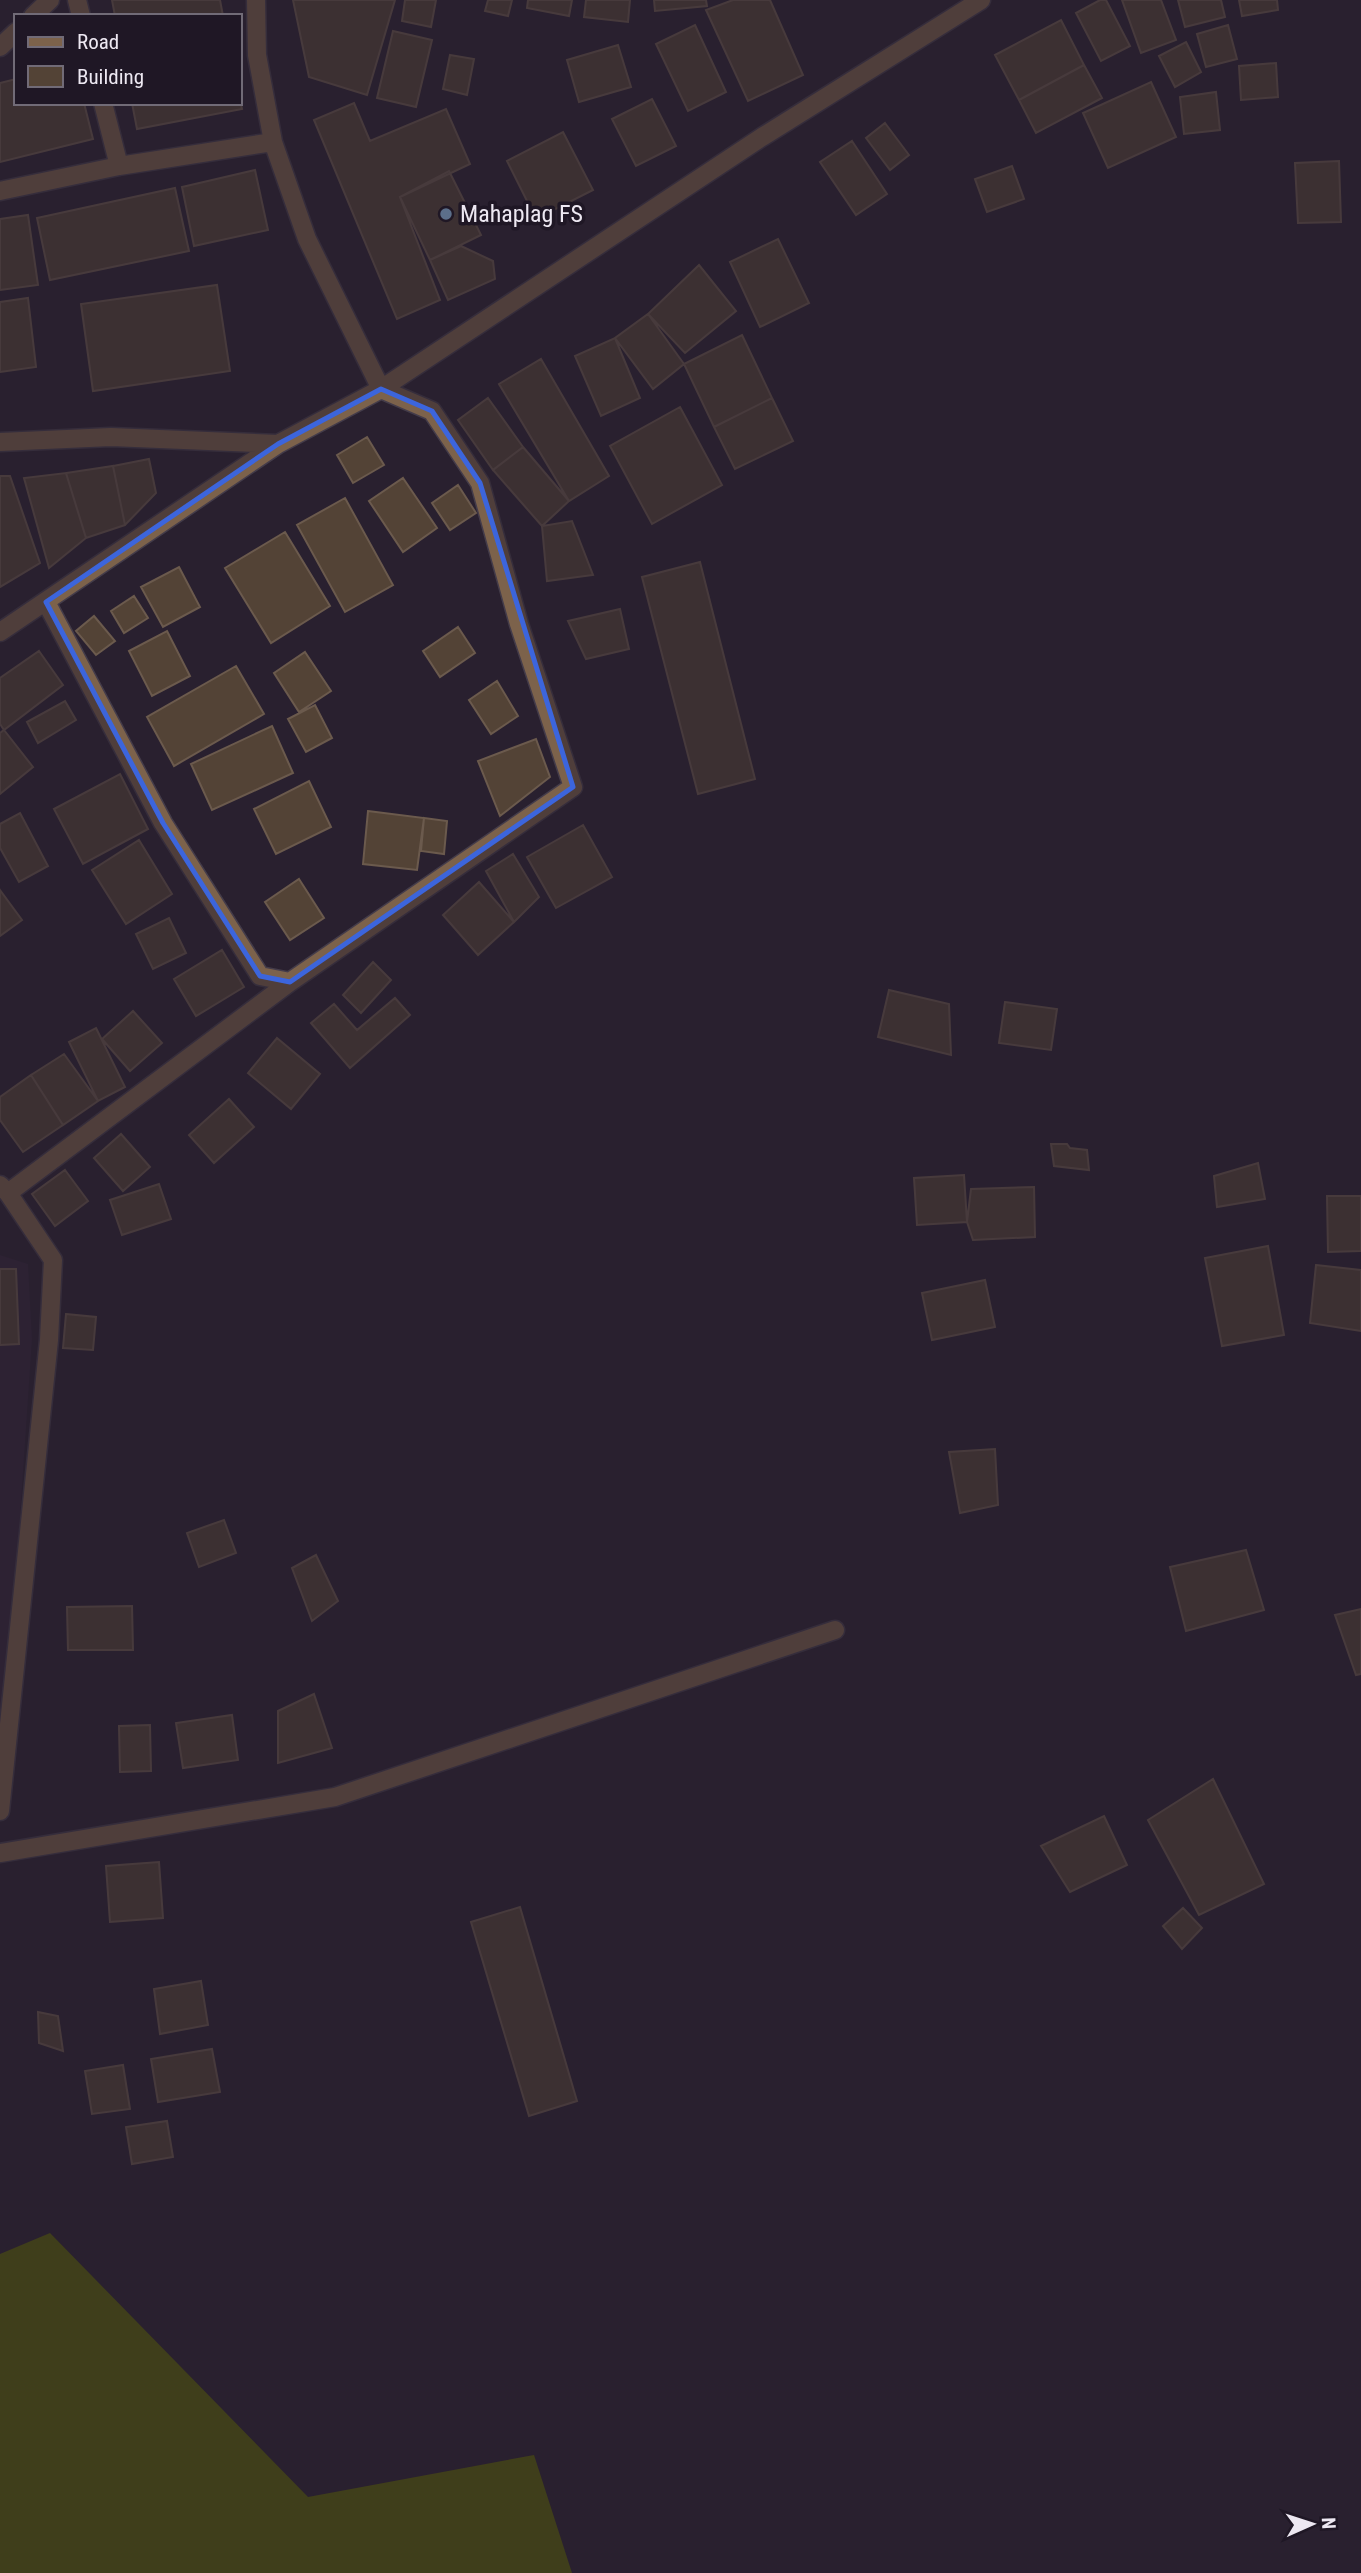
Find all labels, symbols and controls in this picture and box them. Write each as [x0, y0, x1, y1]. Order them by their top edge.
legend [14, 14, 242, 105]
text: Road [77, 30, 119, 54]
text: Building [77, 65, 144, 89]
place label: Mahaplag FS [460, 200, 583, 228]
marker: Mahaplag FS [438, 206, 454, 222]
north arrow [1277, 2489, 1347, 2559]
text: N [1317, 2517, 1340, 2530]

